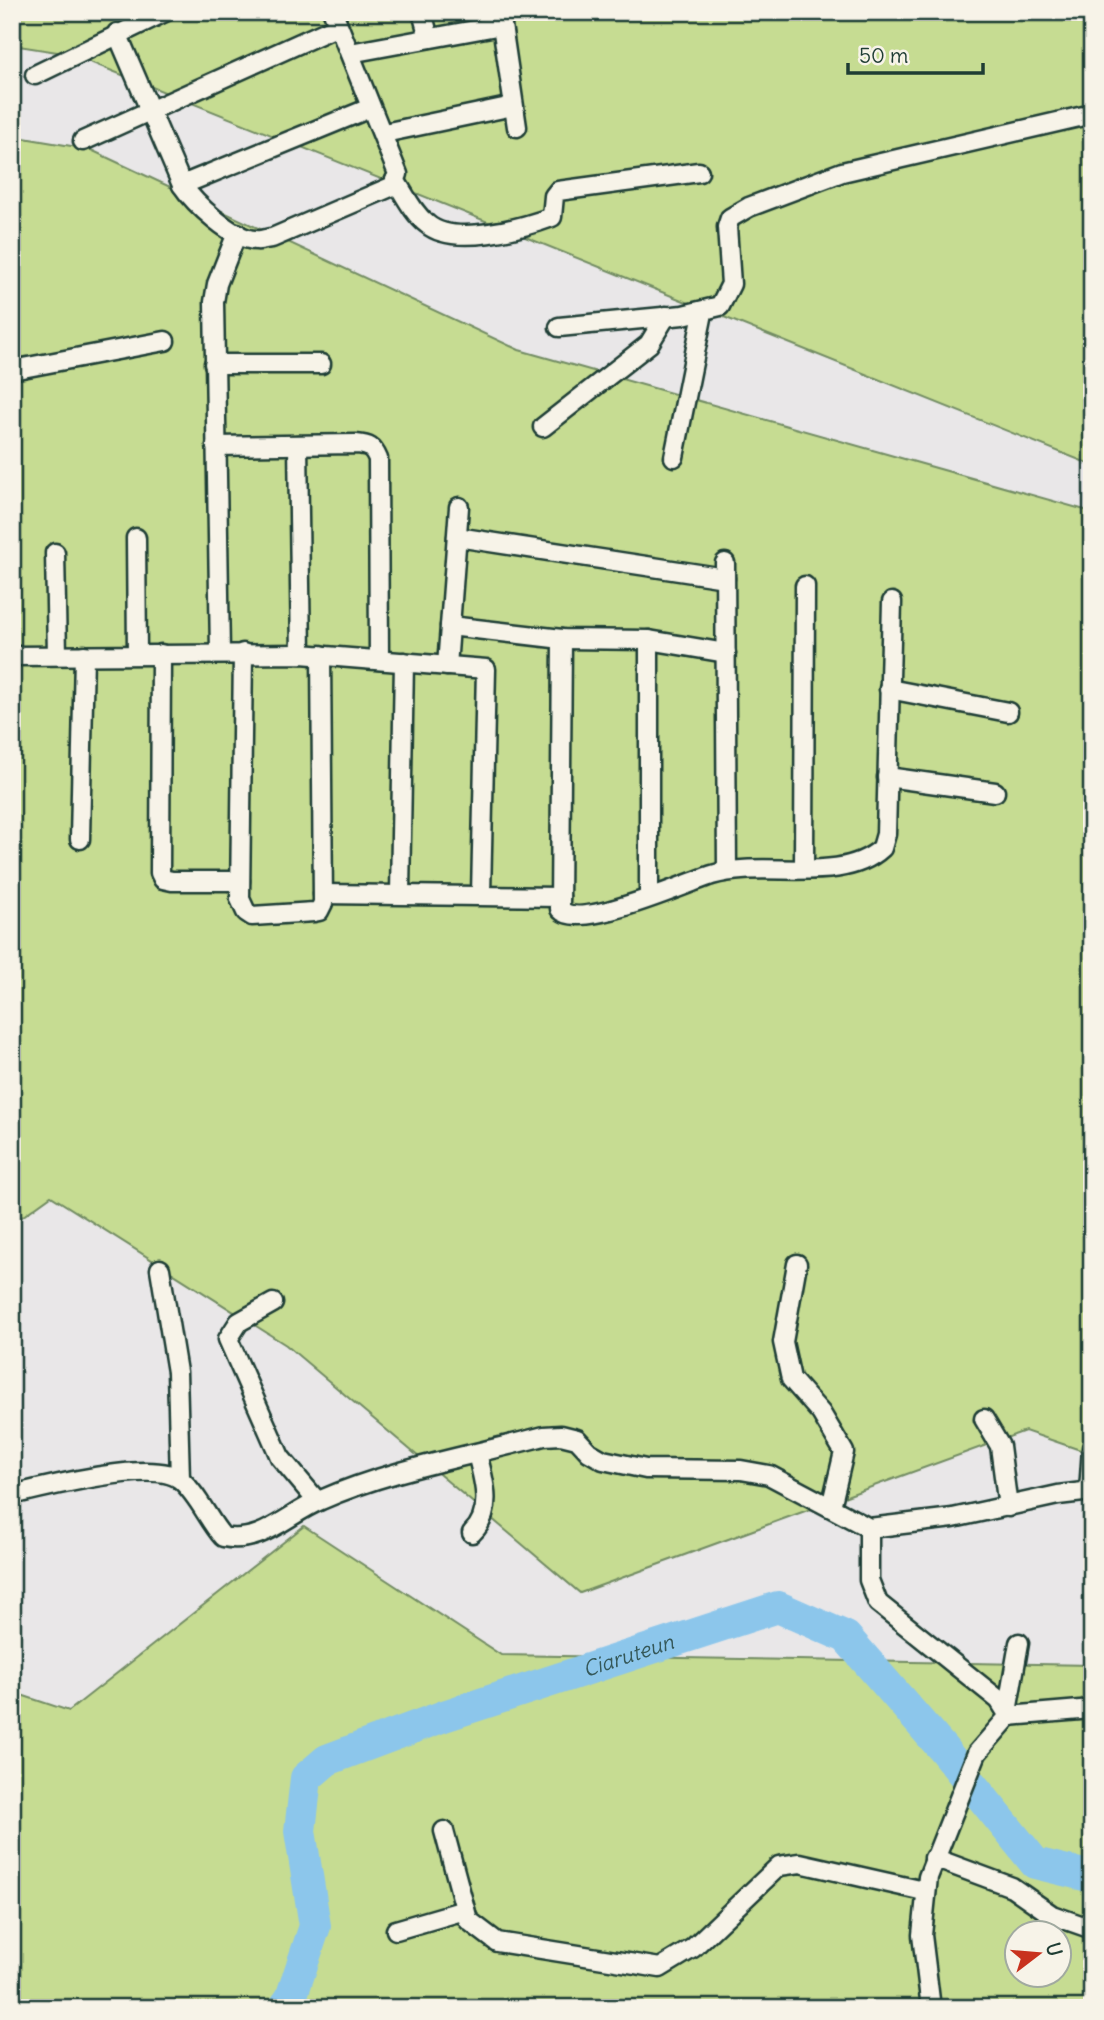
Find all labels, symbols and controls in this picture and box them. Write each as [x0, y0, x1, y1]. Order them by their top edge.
scale bar [848, 32, 983, 76]
text: 50 m [859, 42, 908, 69]
water label: Ciaruteun [579, 1628, 678, 1683]
north arrow [1002, 1918, 1072, 1988]
text: U [1041, 1940, 1068, 1959]

